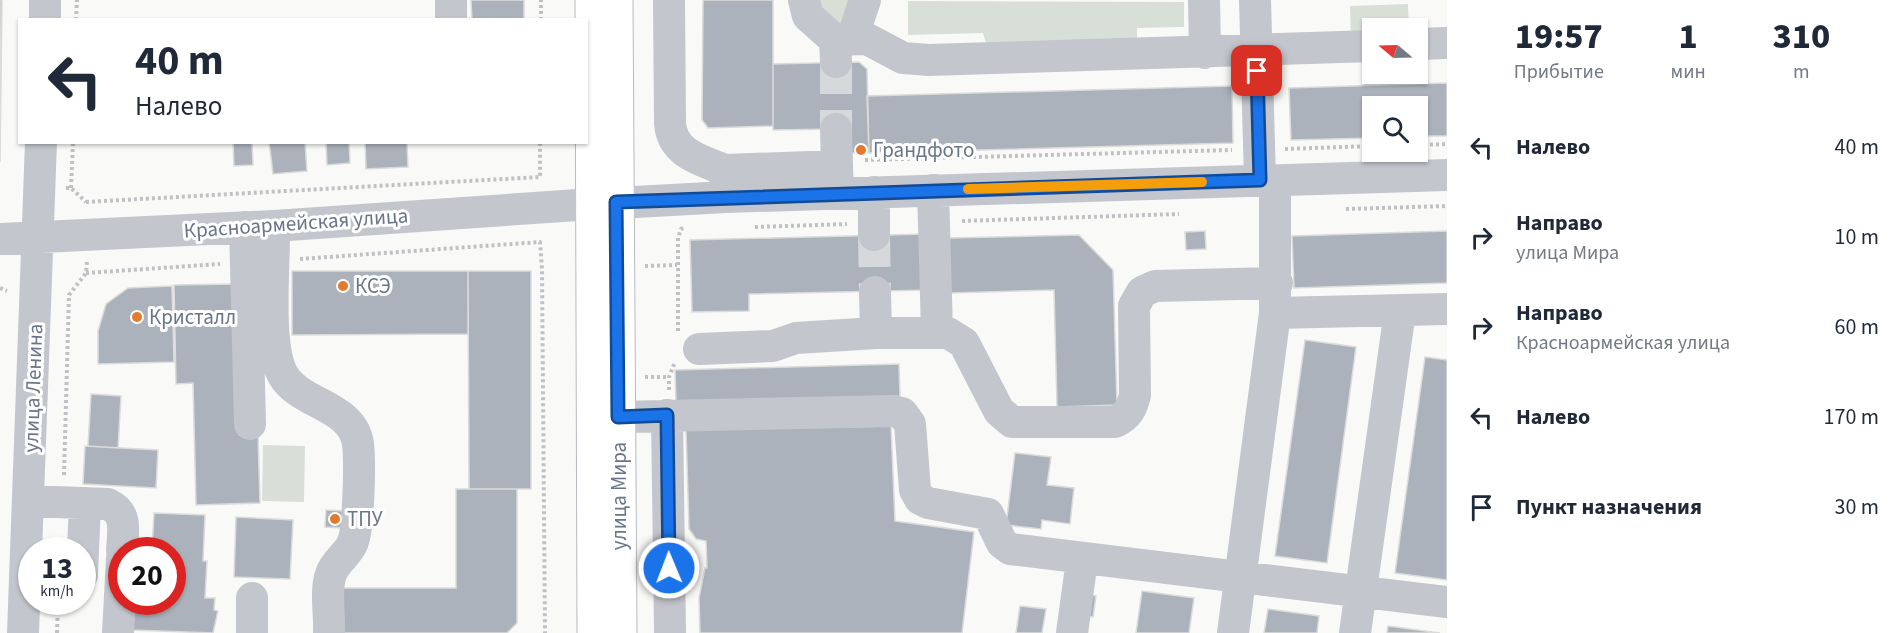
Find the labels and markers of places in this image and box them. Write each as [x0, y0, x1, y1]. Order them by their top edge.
pin [1231, 45, 1282, 96]
place label: Грандфото [873, 135, 974, 165]
marker: Грандфото [854, 143, 868, 157]
place label: КСЭ [355, 271, 391, 301]
marker: КСЭ [336, 279, 350, 293]
place label: Кристалл [149, 302, 236, 332]
marker: Кристалл [130, 310, 144, 324]
place label: ТПУ [347, 504, 383, 534]
marker: ТПУ [328, 512, 342, 526]

